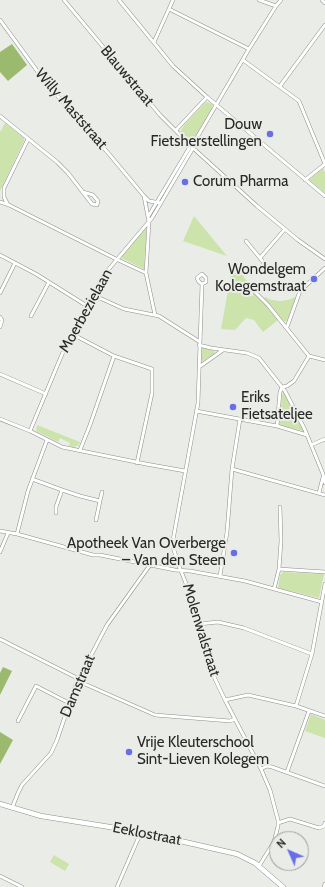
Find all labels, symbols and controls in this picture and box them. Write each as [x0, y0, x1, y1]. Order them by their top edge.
street label: Blauwstraat [96, 42, 158, 110]
street label: Willy Maststraat [31, 65, 111, 153]
place label: Douw Fietsherstellingen [151, 116, 262, 151]
marker: Douw Fietsherstellingen [265, 129, 275, 139]
place label: Corum Pharma [193, 173, 288, 191]
marker: Corum Pharma [180, 177, 190, 187]
place label: Wondelgem Kolegemstraat [215, 261, 306, 296]
street label: Moerbezielaan [56, 266, 116, 356]
marker: Wondelgem Kolegemstraat [309, 274, 319, 284]
place label: Eriks Fietsateljee [241, 389, 313, 424]
marker: Eriks Fietsateljee [228, 402, 238, 412]
place label: Apotheek Van Overberge – Van den Steen [67, 535, 226, 570]
marker: Apotheek Van Overberge – Van den Steen [229, 548, 239, 558]
street label: Molenwalstraat [178, 581, 224, 679]
street label: Damstraat [57, 652, 99, 720]
place label: Vrije Kleuterschool Sint-Lieven Kolegem [137, 734, 269, 769]
marker: Vrije Kleuterschool Sint-Lieven Kolegem [124, 747, 134, 757]
street label: Eeklostraat [111, 819, 183, 849]
north arrow [269, 831, 309, 871]
text: N [274, 836, 289, 851]

